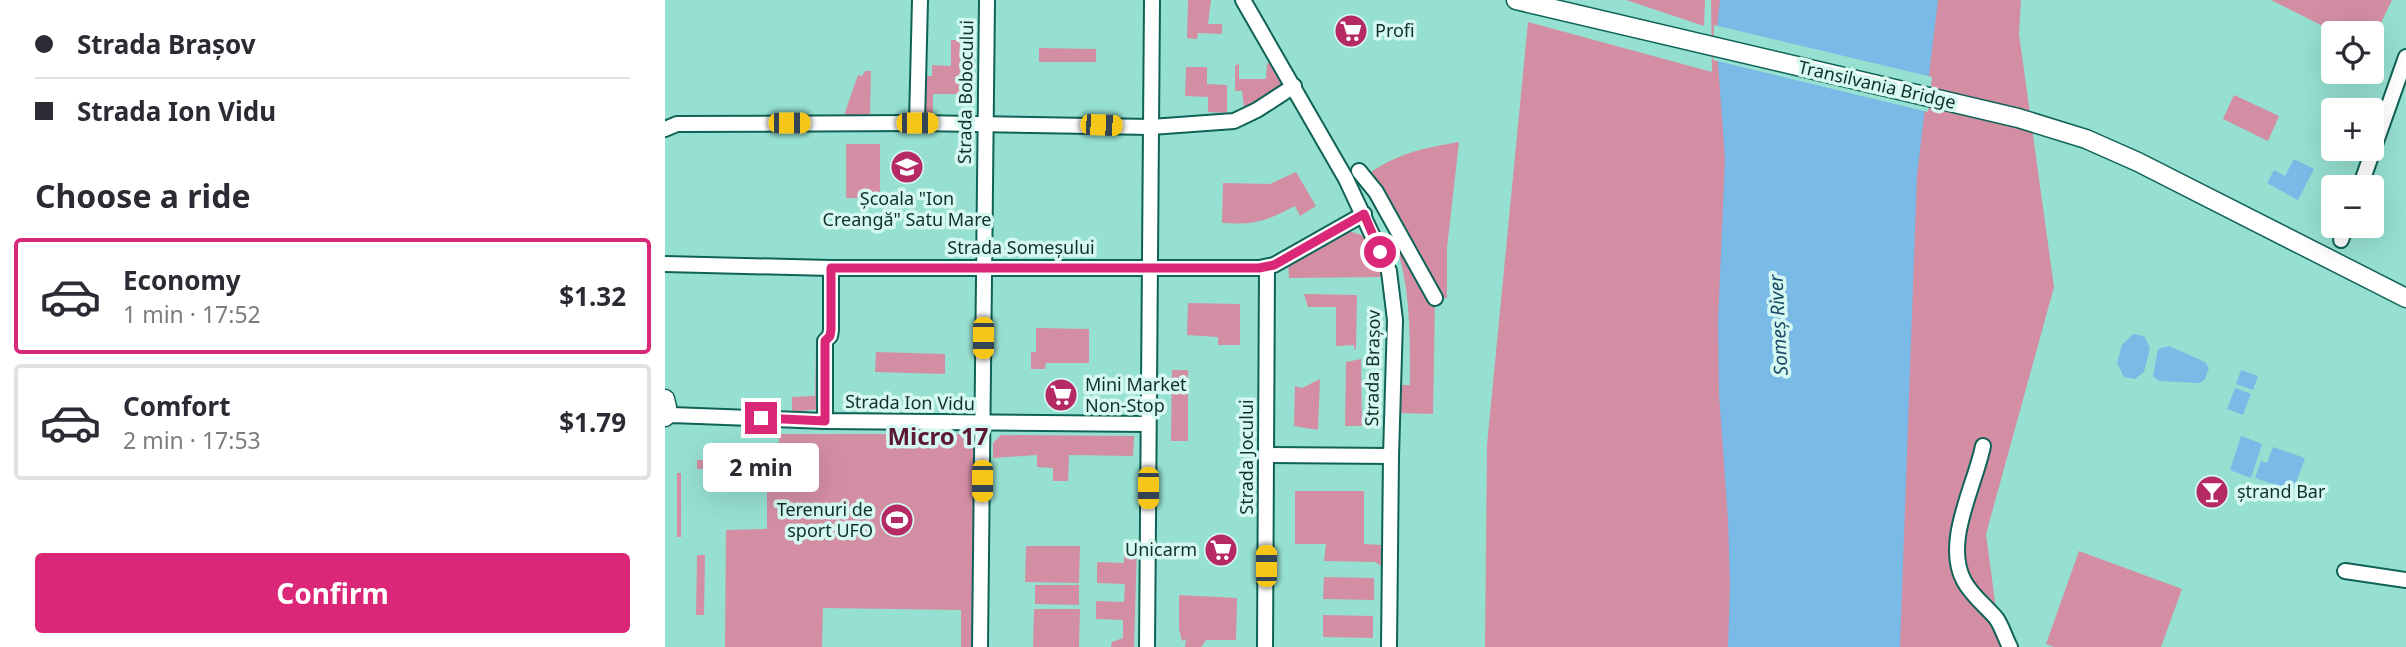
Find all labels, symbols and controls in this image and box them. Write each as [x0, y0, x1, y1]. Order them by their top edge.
supermarket icon: Profi [1332, 12, 1370, 50]
place label: Profi [1375, 18, 1415, 42]
street label: Strada Bobocului [952, 20, 978, 164]
map controls [2321, 21, 2384, 238]
button: locate [2321, 21, 2384, 84]
text: Strada Brașov [77, 26, 256, 62]
street label: Transilvania Bridge [1796, 54, 1958, 114]
text: Strada Ion Vidu [77, 93, 276, 129]
button: + [2321, 98, 2384, 161]
car [769, 113, 811, 134]
car [897, 113, 939, 134]
car [1080, 114, 1123, 136]
school or university icon: Școala "Ion Creangă" Satu Mare [888, 148, 926, 186]
text: Choose a ride [35, 174, 251, 217]
button: − [2321, 175, 2384, 238]
place label: Școala "Ion Creangă" Satu Mare [823, 186, 991, 231]
street label: Strada Someșului [947, 235, 1095, 259]
route start [1364, 236, 1396, 268]
text: Economy [123, 262, 241, 298]
icon: car [39, 265, 102, 328]
water label: Someș River [1762, 272, 1794, 376]
text: $1.32 [559, 278, 626, 314]
text: 1 min · 17:52 [123, 298, 261, 330]
street label: Strada Brașov [1359, 309, 1385, 426]
car [973, 317, 994, 359]
place label: Mini Market Non-Stop [1085, 372, 1187, 417]
supermarket icon: Mini Market Non-Stop [1042, 376, 1080, 414]
text: Comfort [123, 388, 231, 424]
street label: Strada Ion Vidu [845, 389, 975, 415]
icon: car [39, 391, 102, 454]
street label: Strada Jocului [1234, 399, 1258, 515]
route end [745, 402, 777, 434]
text: $1.79 [559, 404, 626, 440]
district label: Micro 17 [887, 419, 989, 452]
text: 2 min · 17:53 [123, 424, 261, 456]
callout: 2 min [703, 442, 819, 492]
text: 2 min [729, 451, 793, 483]
car [972, 460, 993, 502]
car [1138, 467, 1159, 509]
bar icon: ștrand Bar [2193, 473, 2231, 511]
place label: ștrand Bar [2237, 479, 2326, 503]
place label: Terenuri de sport UFO [777, 497, 873, 542]
sports icon: Terenuri de sport UFO [878, 501, 916, 539]
supermarket icon: Unicarm [1202, 531, 1240, 569]
place label: Unicarm [1125, 537, 1197, 561]
car [1256, 545, 1277, 587]
button: Confirm [35, 553, 630, 633]

